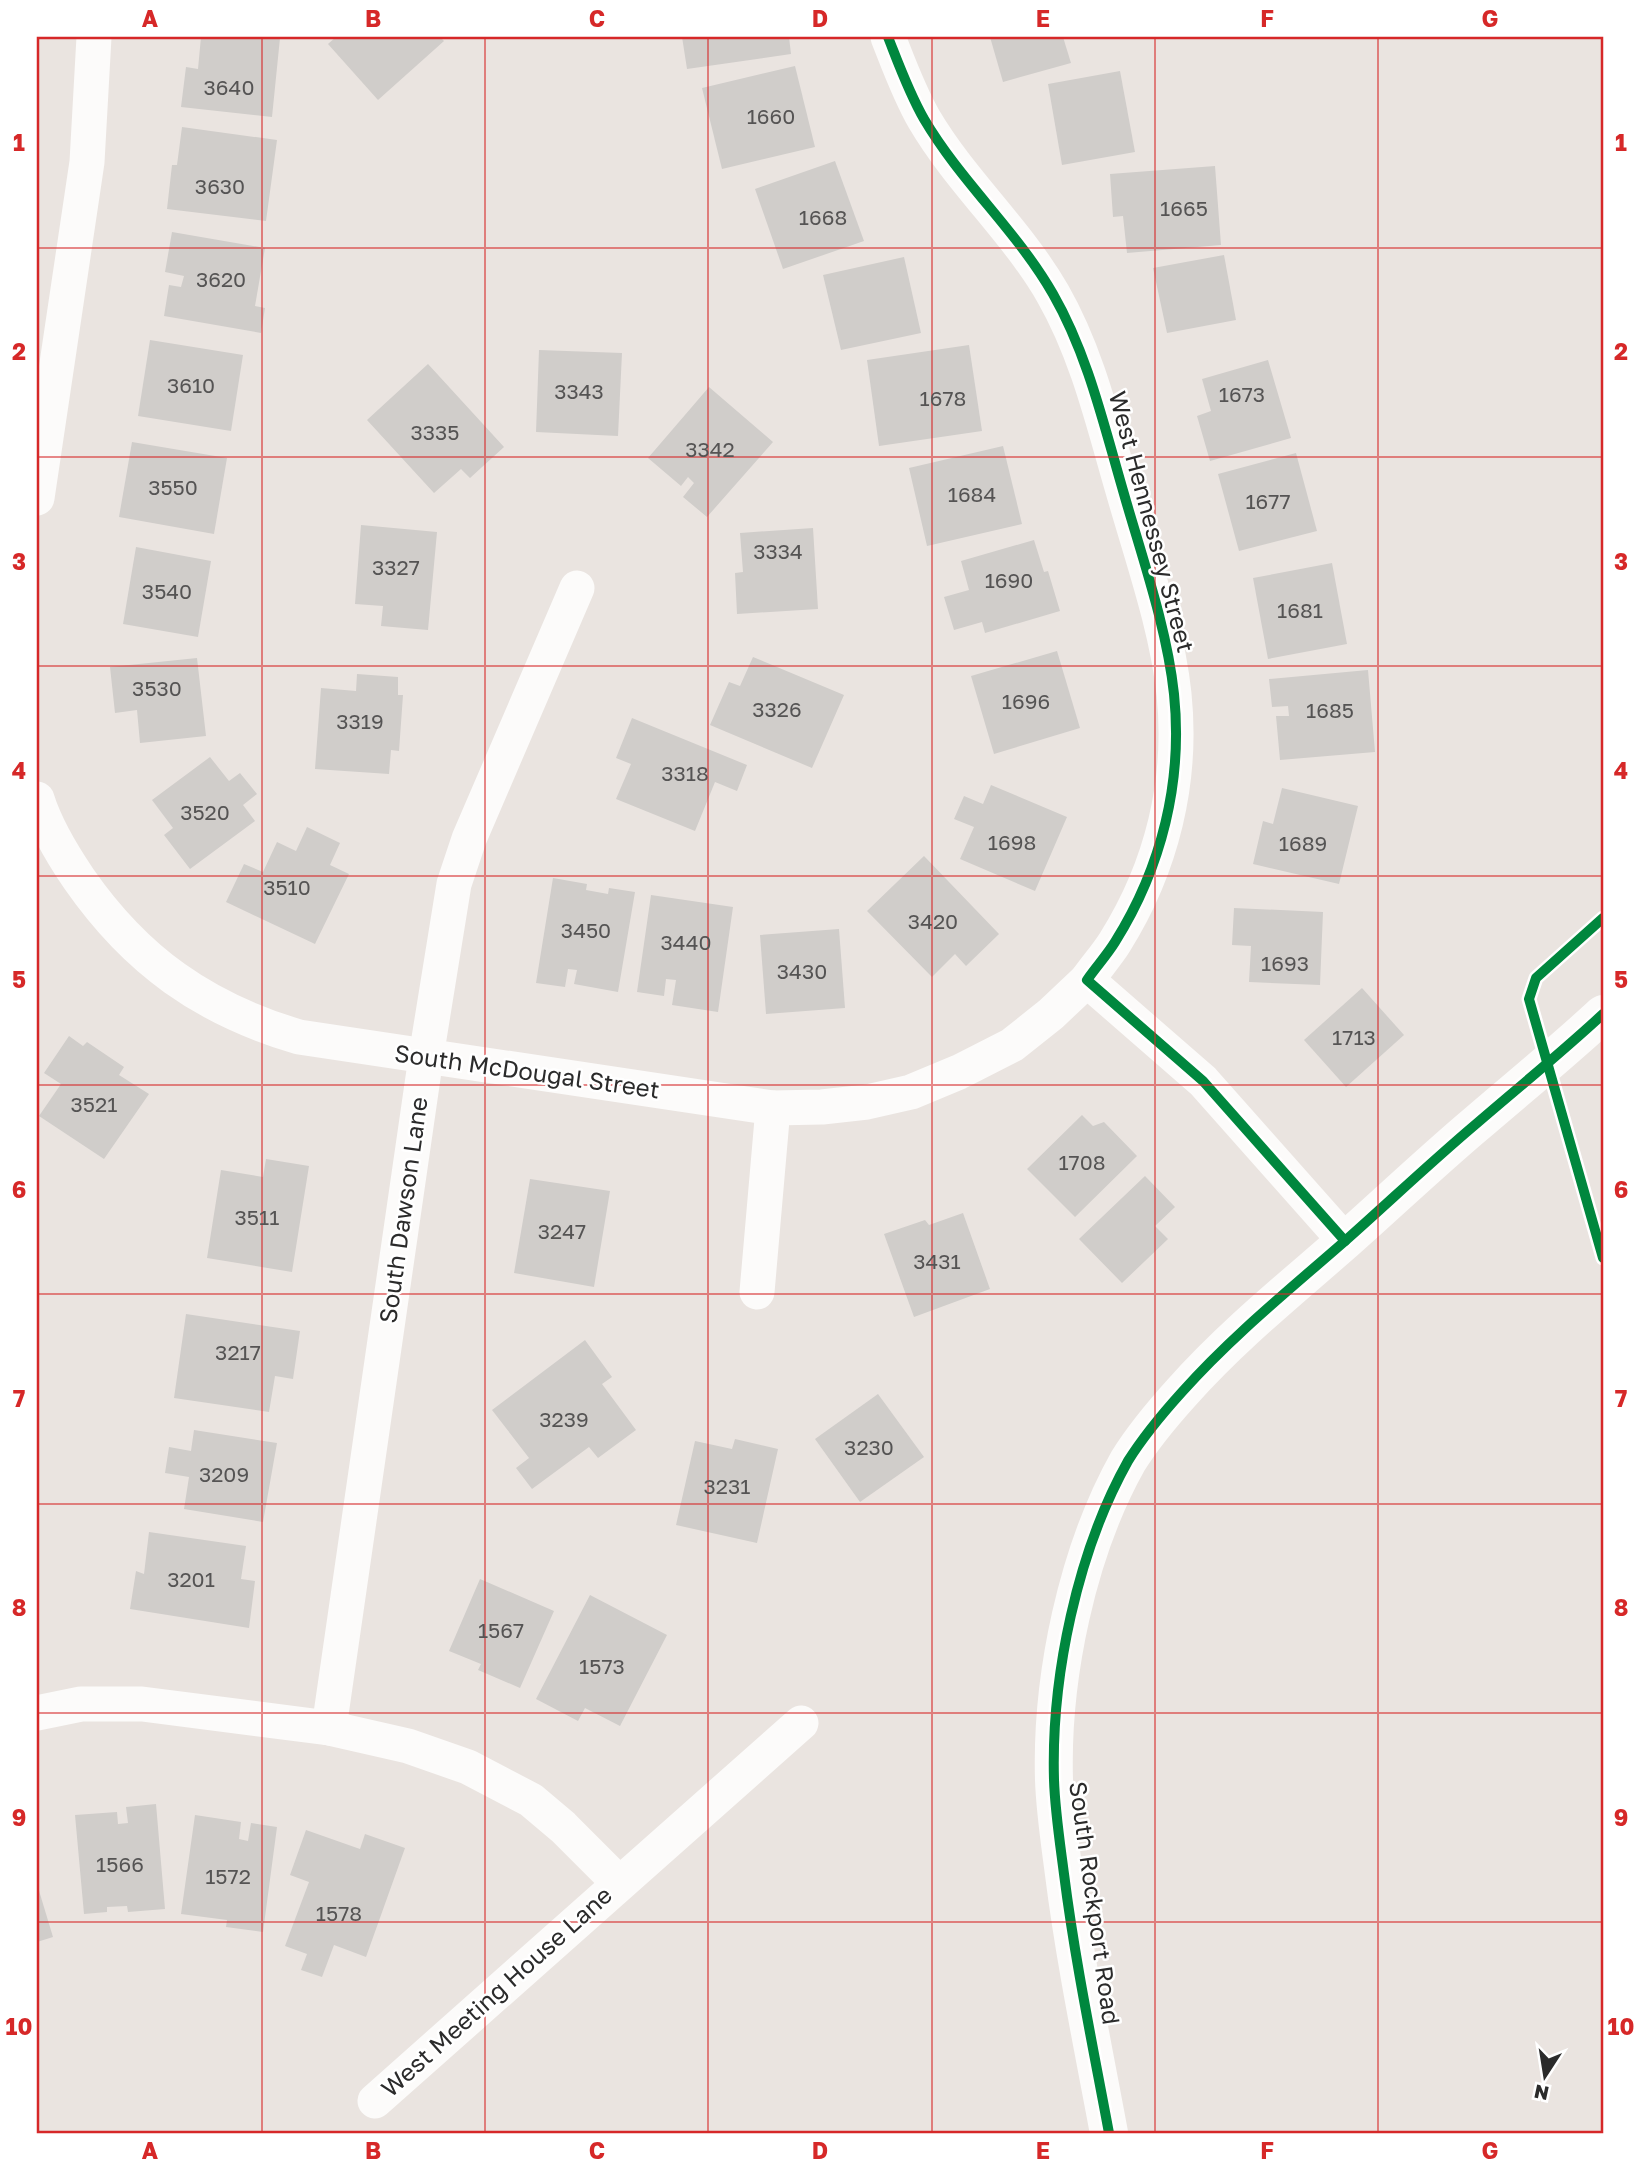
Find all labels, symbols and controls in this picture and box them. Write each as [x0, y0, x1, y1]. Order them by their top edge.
text: A [142, 4, 159, 32]
text: B [365, 4, 381, 32]
text: C [589, 4, 605, 32]
text: D [812, 4, 828, 32]
text: E [1036, 4, 1050, 32]
text: F [1260, 4, 1274, 32]
text: G [1482, 4, 1498, 32]
house number: 3640 [204, 74, 254, 100]
house number: 1660 [747, 103, 795, 129]
text: 1 [13, 128, 25, 156]
text: 1 [1615, 128, 1627, 156]
house number: 3630 [195, 173, 245, 199]
house number: 1665 [1160, 195, 1208, 221]
house number: 1668 [799, 204, 847, 230]
house number: 3620 [196, 266, 246, 292]
text: 2 [12, 337, 26, 365]
text: 2 [1614, 337, 1628, 365]
house number: 3610 [167, 372, 215, 398]
house number: 3343 [554, 378, 604, 404]
house number: 1673 [1219, 381, 1265, 407]
house number: 1678 [920, 385, 966, 411]
street label: West Hennessey Street [1104, 388, 1201, 655]
house number: 3335 [410, 419, 460, 445]
house number: 3342 [685, 436, 735, 462]
house number: 3550 [148, 474, 198, 500]
house number: 1684 [948, 481, 996, 507]
house number: 1677 [1245, 488, 1291, 514]
house number: 3334 [753, 538, 803, 564]
text: 3 [12, 547, 26, 575]
text: 3 [1614, 547, 1628, 575]
house number: 3327 [372, 554, 420, 580]
house number: 1690 [985, 567, 1033, 593]
house number: 3540 [142, 578, 192, 604]
house number: 1681 [1277, 597, 1323, 623]
house number: 3530 [132, 675, 182, 701]
house number: 1696 [1002, 688, 1050, 714]
house number: 3326 [752, 696, 802, 722]
house number: 1685 [1306, 697, 1354, 723]
house number: 3319 [336, 708, 384, 734]
text: 4 [12, 756, 26, 784]
text: 4 [1614, 756, 1628, 784]
house number: 3318 [661, 760, 709, 786]
house number: 3520 [180, 799, 230, 825]
house number: 1698 [988, 829, 1036, 855]
house number: 1689 [1279, 830, 1327, 856]
house number: 3510 [263, 874, 311, 900]
house number: 3420 [908, 908, 958, 934]
house number: 3450 [561, 917, 611, 943]
house number: 3440 [661, 929, 711, 955]
house number: 1693 [1261, 950, 1309, 976]
house number: 3430 [777, 958, 827, 984]
text: 5 [12, 965, 26, 993]
text: 5 [1614, 965, 1628, 993]
house number: 1713 [1332, 1024, 1376, 1050]
street label: South McDougal Street [393, 1038, 661, 1103]
house number: 3521 [71, 1091, 117, 1117]
street label: South Dawson Lane [372, 1095, 433, 1325]
house number: 1708 [1058, 1149, 1106, 1175]
text: 6 [12, 1175, 26, 1203]
text: 6 [1614, 1175, 1628, 1203]
house number: 3511 [235, 1204, 279, 1230]
house number: 3247 [538, 1218, 586, 1244]
house number: 3431 [913, 1248, 961, 1274]
house number: 3217 [215, 1339, 261, 1365]
text: 7 [13, 1384, 25, 1412]
text: 7 [1615, 1384, 1627, 1412]
house number: 3239 [539, 1406, 589, 1432]
house number: 3230 [844, 1434, 894, 1460]
house number: 3209 [199, 1461, 249, 1487]
house number: 3231 [704, 1473, 750, 1499]
house number: 3201 [167, 1566, 215, 1592]
text: 8 [12, 1593, 26, 1621]
text: 8 [1614, 1593, 1628, 1621]
house number: 1567 [478, 1617, 524, 1643]
house number: 1573 [579, 1653, 625, 1679]
street label: South Rockport Road [1064, 1779, 1127, 2026]
text: 9 [12, 1803, 26, 1831]
text: 9 [1614, 1803, 1628, 1831]
house number: 1566 [96, 1851, 144, 1877]
house number: 1572 [205, 1863, 251, 1889]
street label: West Meeting House Lane [375, 1880, 617, 2102]
house number: 1578 [316, 1900, 362, 1926]
text: 10 [6, 2012, 32, 2040]
text: 10 [1608, 2012, 1634, 2040]
north arrow [1510, 2040, 1580, 2110]
text: N [1532, 2080, 1551, 2106]
text: A [142, 2136, 159, 2164]
text: B [365, 2136, 381, 2164]
text: C [589, 2136, 605, 2164]
text: D [812, 2136, 828, 2164]
text: E [1036, 2136, 1050, 2164]
text: F [1260, 2136, 1274, 2164]
text: G [1482, 2136, 1498, 2164]

